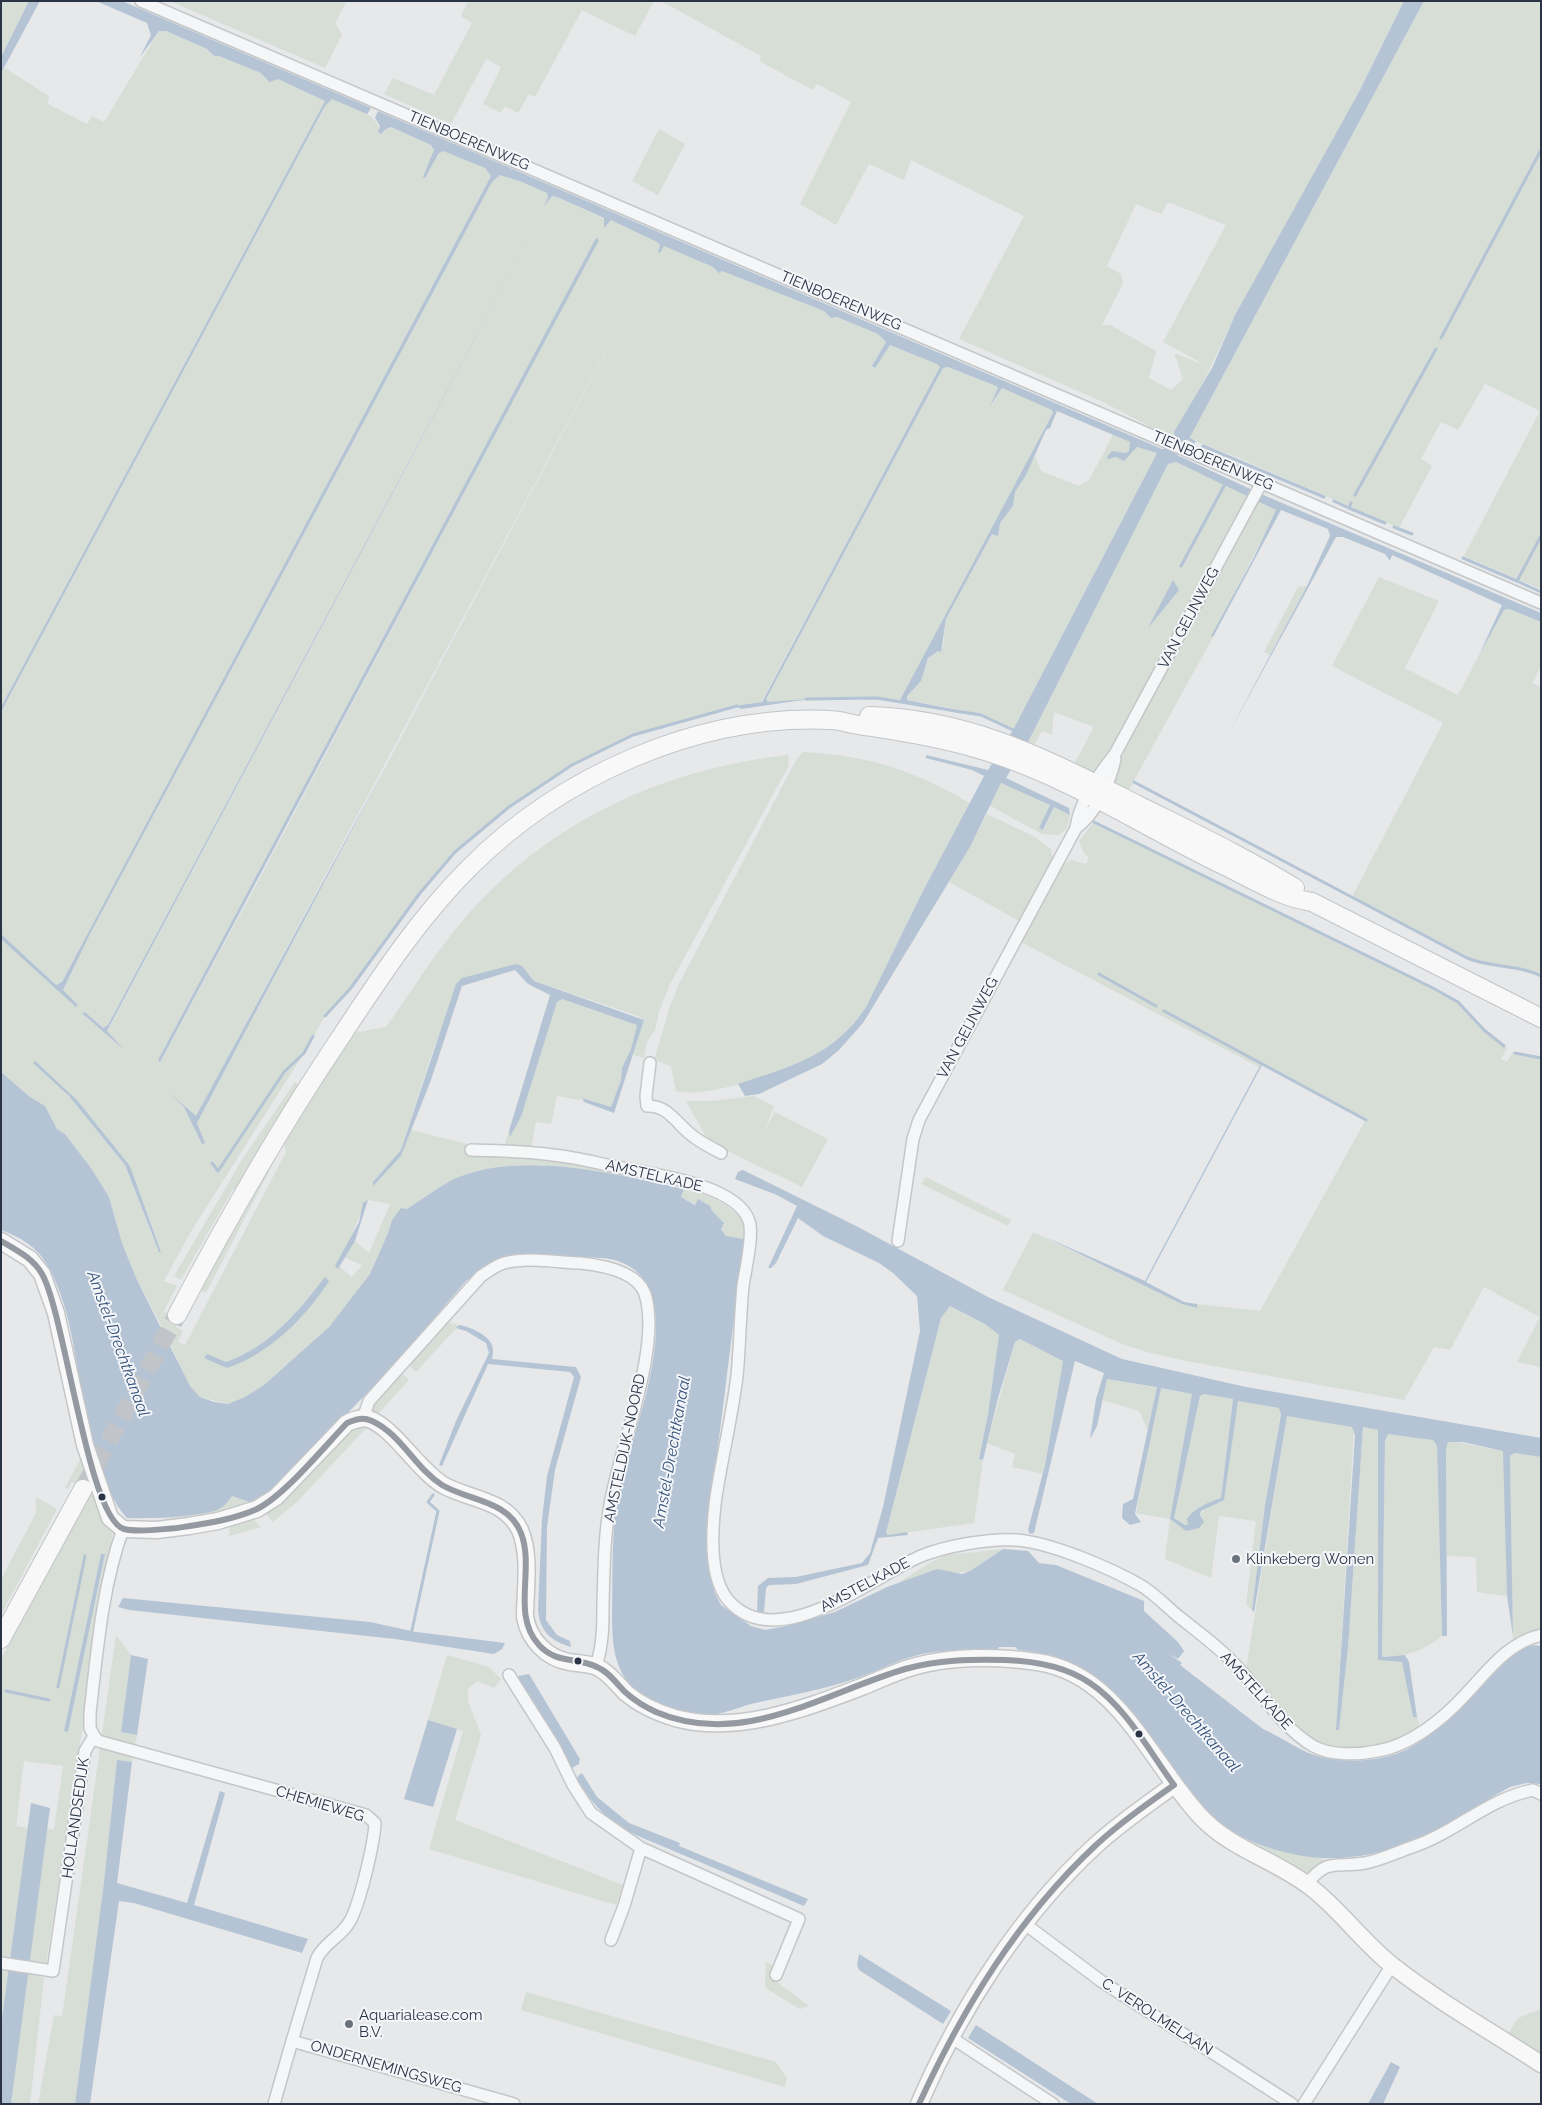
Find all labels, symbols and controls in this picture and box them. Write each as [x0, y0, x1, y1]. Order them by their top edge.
street label: TIENBOERENWEG [406, 107, 532, 175]
street label: TIENBOERENWEG [778, 267, 904, 335]
street label: TIENBOERENWEG [1150, 427, 1276, 495]
street label: VAN GEIJNWEG [1155, 564, 1223, 672]
street label: VAN GEIJNWEG [934, 974, 1002, 1082]
street label: AMSTELKADE [604, 1156, 704, 1196]
water label: Amstel-Drechtkanaal [83, 1269, 153, 1419]
street label: AMSTELDIJK-NOORD [600, 1372, 650, 1524]
water label: Amstel-Drechtkanaal [649, 1375, 695, 1529]
unlabelled marker [97, 1492, 107, 1502]
place label: Klinkeberg Wonen [1246, 1550, 1374, 1568]
marker: Klinkeberg Wonen [1230, 1553, 1242, 1565]
street label: AMSTELKADE [817, 1554, 913, 1616]
water label: Amstel-Drechtkanaal [1128, 1648, 1244, 1776]
street label: AMSTELKADE [1216, 1648, 1296, 1734]
unlabelled marker [573, 1656, 583, 1666]
unlabelled marker [1134, 1729, 1144, 1739]
street label: HOLLANDSEDIJK [59, 1756, 93, 1880]
street label: CHEMIEWEG [273, 1782, 367, 1826]
street label: C. VEROLMELAAN [1098, 1974, 1216, 2060]
place label: Aquarialease.com B.V. [359, 2006, 482, 2041]
marker: Aquarialease.com B.V. [343, 2018, 355, 2030]
street label: ONDERNEMINGSWEG [308, 2037, 464, 2097]

